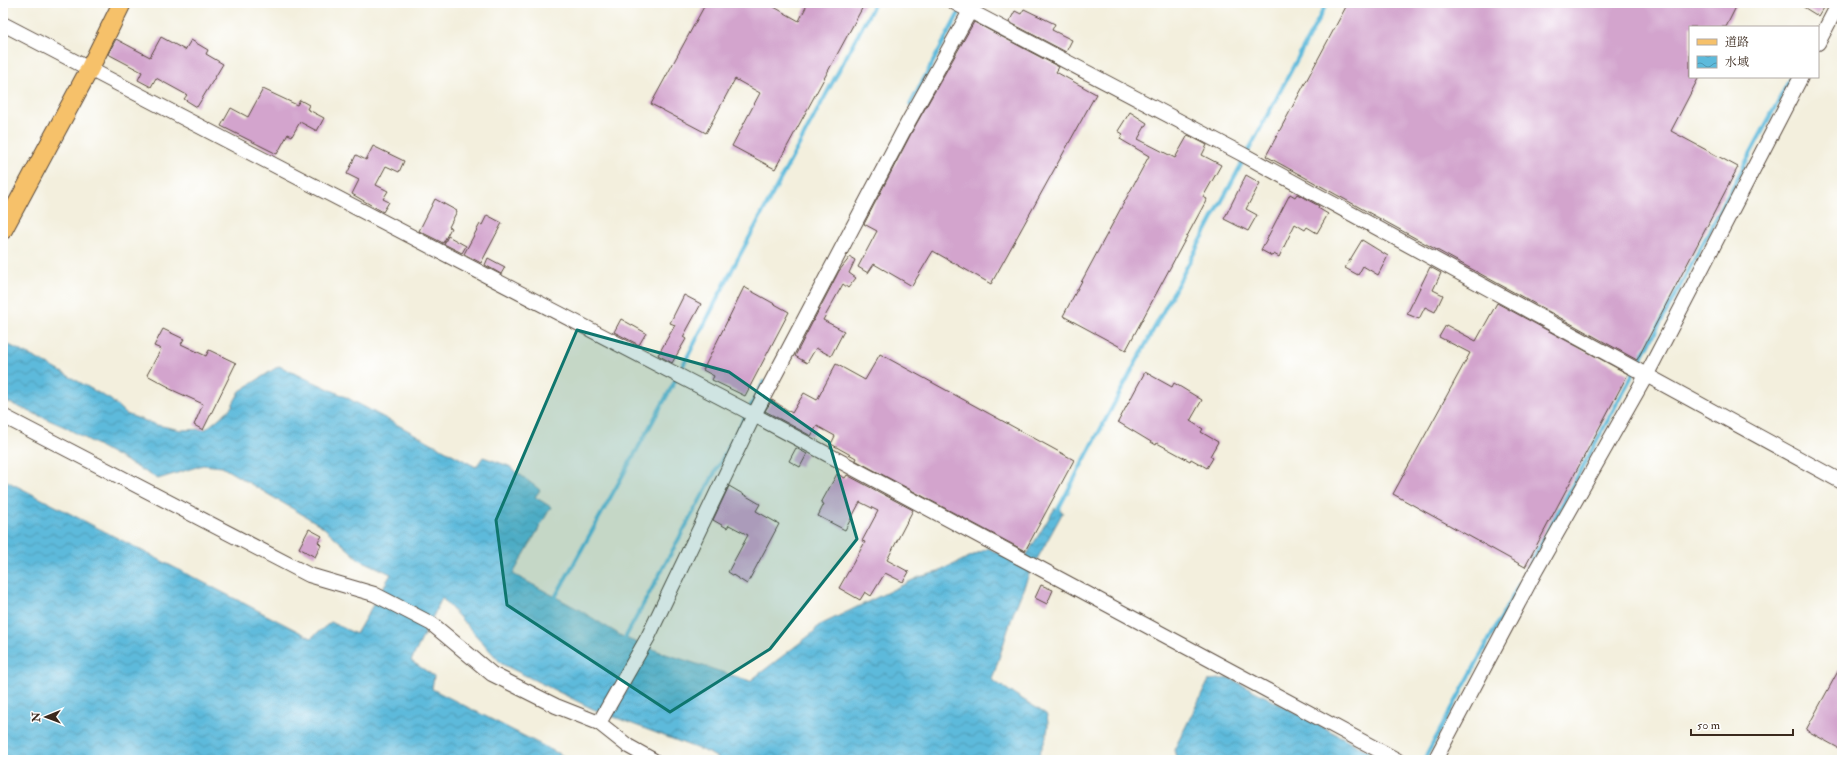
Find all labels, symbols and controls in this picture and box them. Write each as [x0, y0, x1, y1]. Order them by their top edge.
legend [1689, 26, 1819, 78]
text: 道路 [1725, 35, 1749, 50]
text: 水域 [1725, 55, 1749, 70]
north arrow [26, 697, 66, 737]
text: N [30, 711, 43, 723]
scale bar [1691, 711, 1793, 737]
text: 50 m [1697, 718, 1721, 733]

